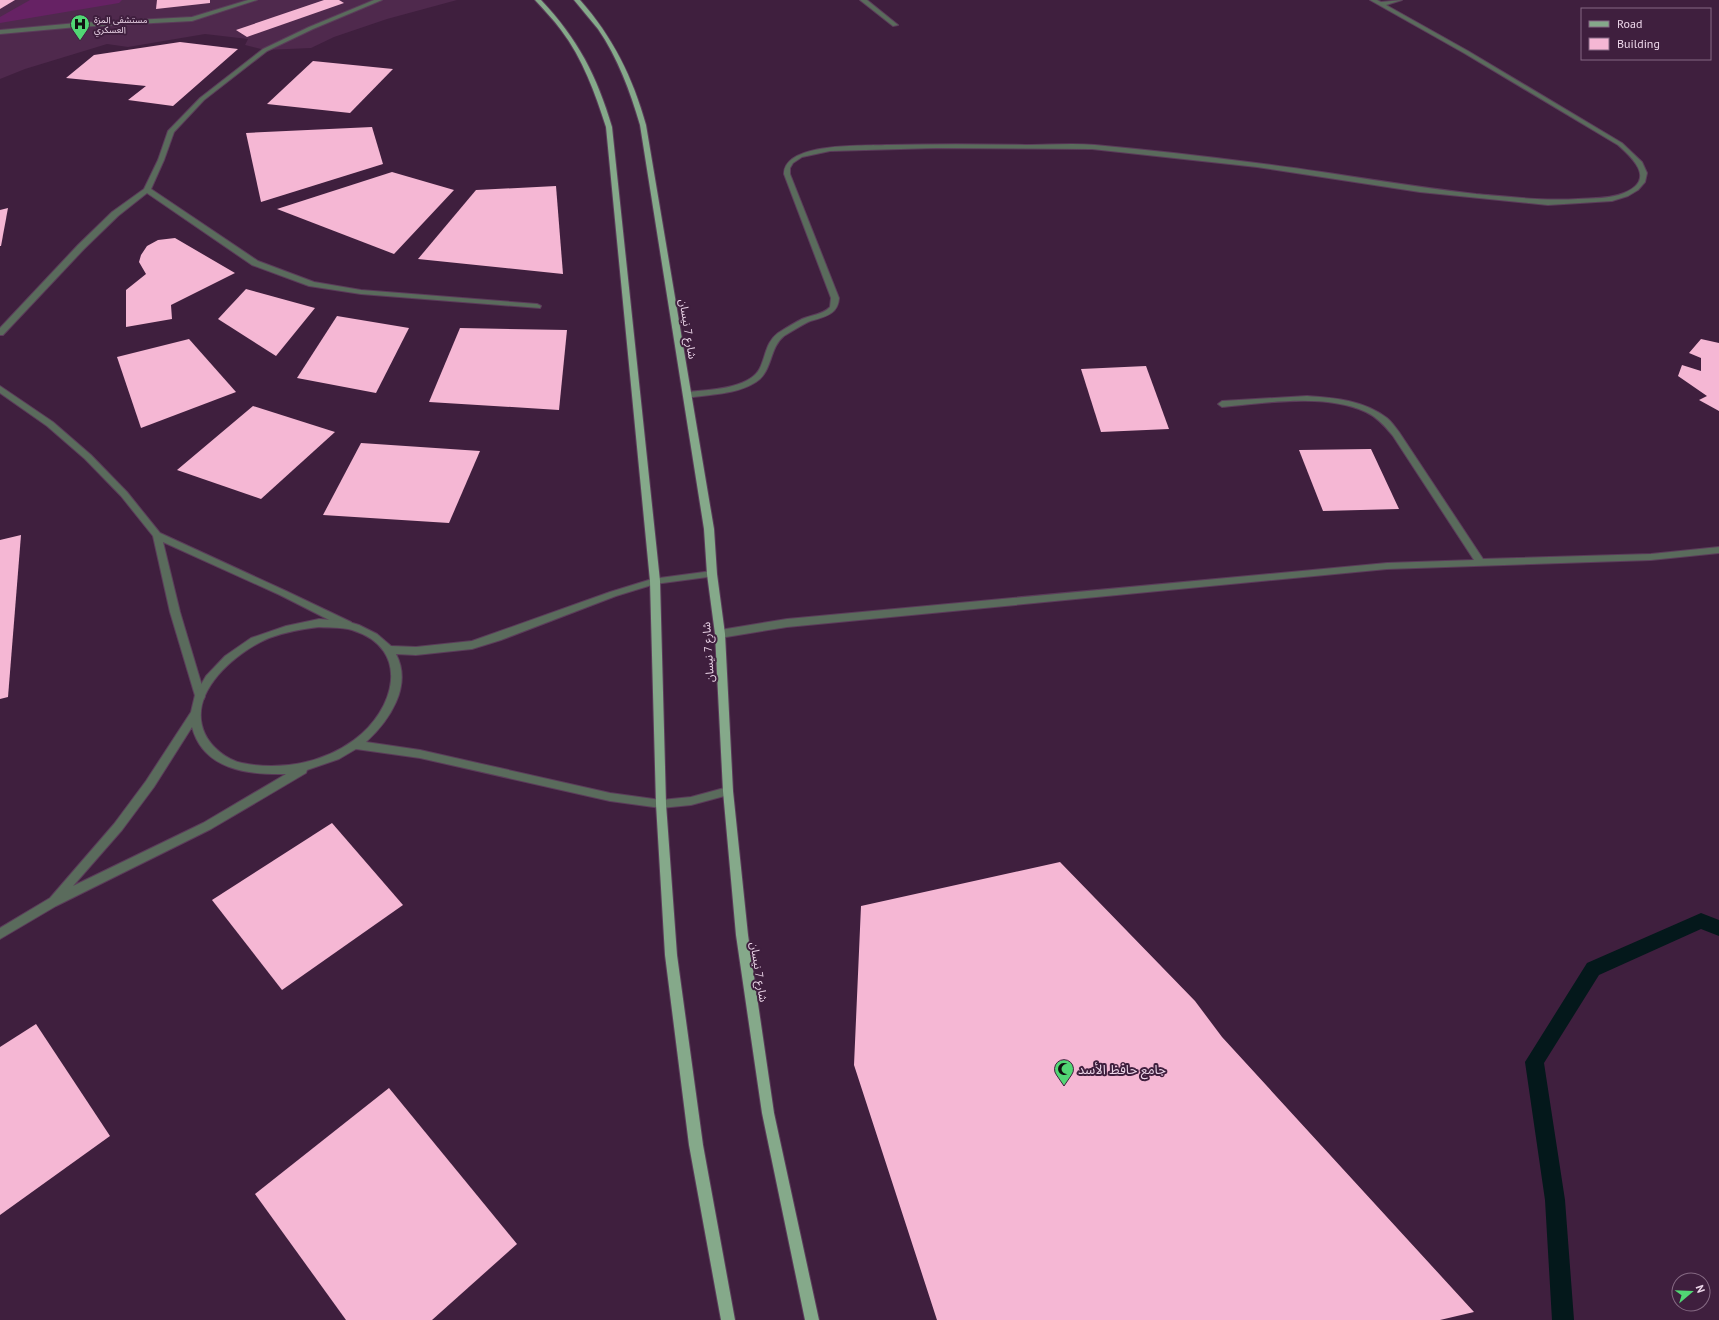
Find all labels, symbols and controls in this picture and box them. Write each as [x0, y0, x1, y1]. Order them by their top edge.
legend [1581, 8, 1711, 60]
hospital icon: مستشفى المزة العسكري [69, 13, 91, 41]
place label: مستشفى المزة العسكري [94, 14, 148, 37]
text: Road [1617, 16, 1642, 31]
text: Building [1617, 36, 1660, 51]
street label: شارع 7 نيسان [675, 298, 700, 360]
street label: شارع 7 نيسان [699, 621, 718, 683]
street label: شارع 7 نيسان [746, 941, 771, 1003]
mosque icon: جامع حافظ الأسد [1053, 1058, 1075, 1086]
place label: جامع حافظ الأسد [1078, 1061, 1166, 1080]
north arrow [1671, 1272, 1711, 1312]
text: N [1693, 1283, 1708, 1294]

